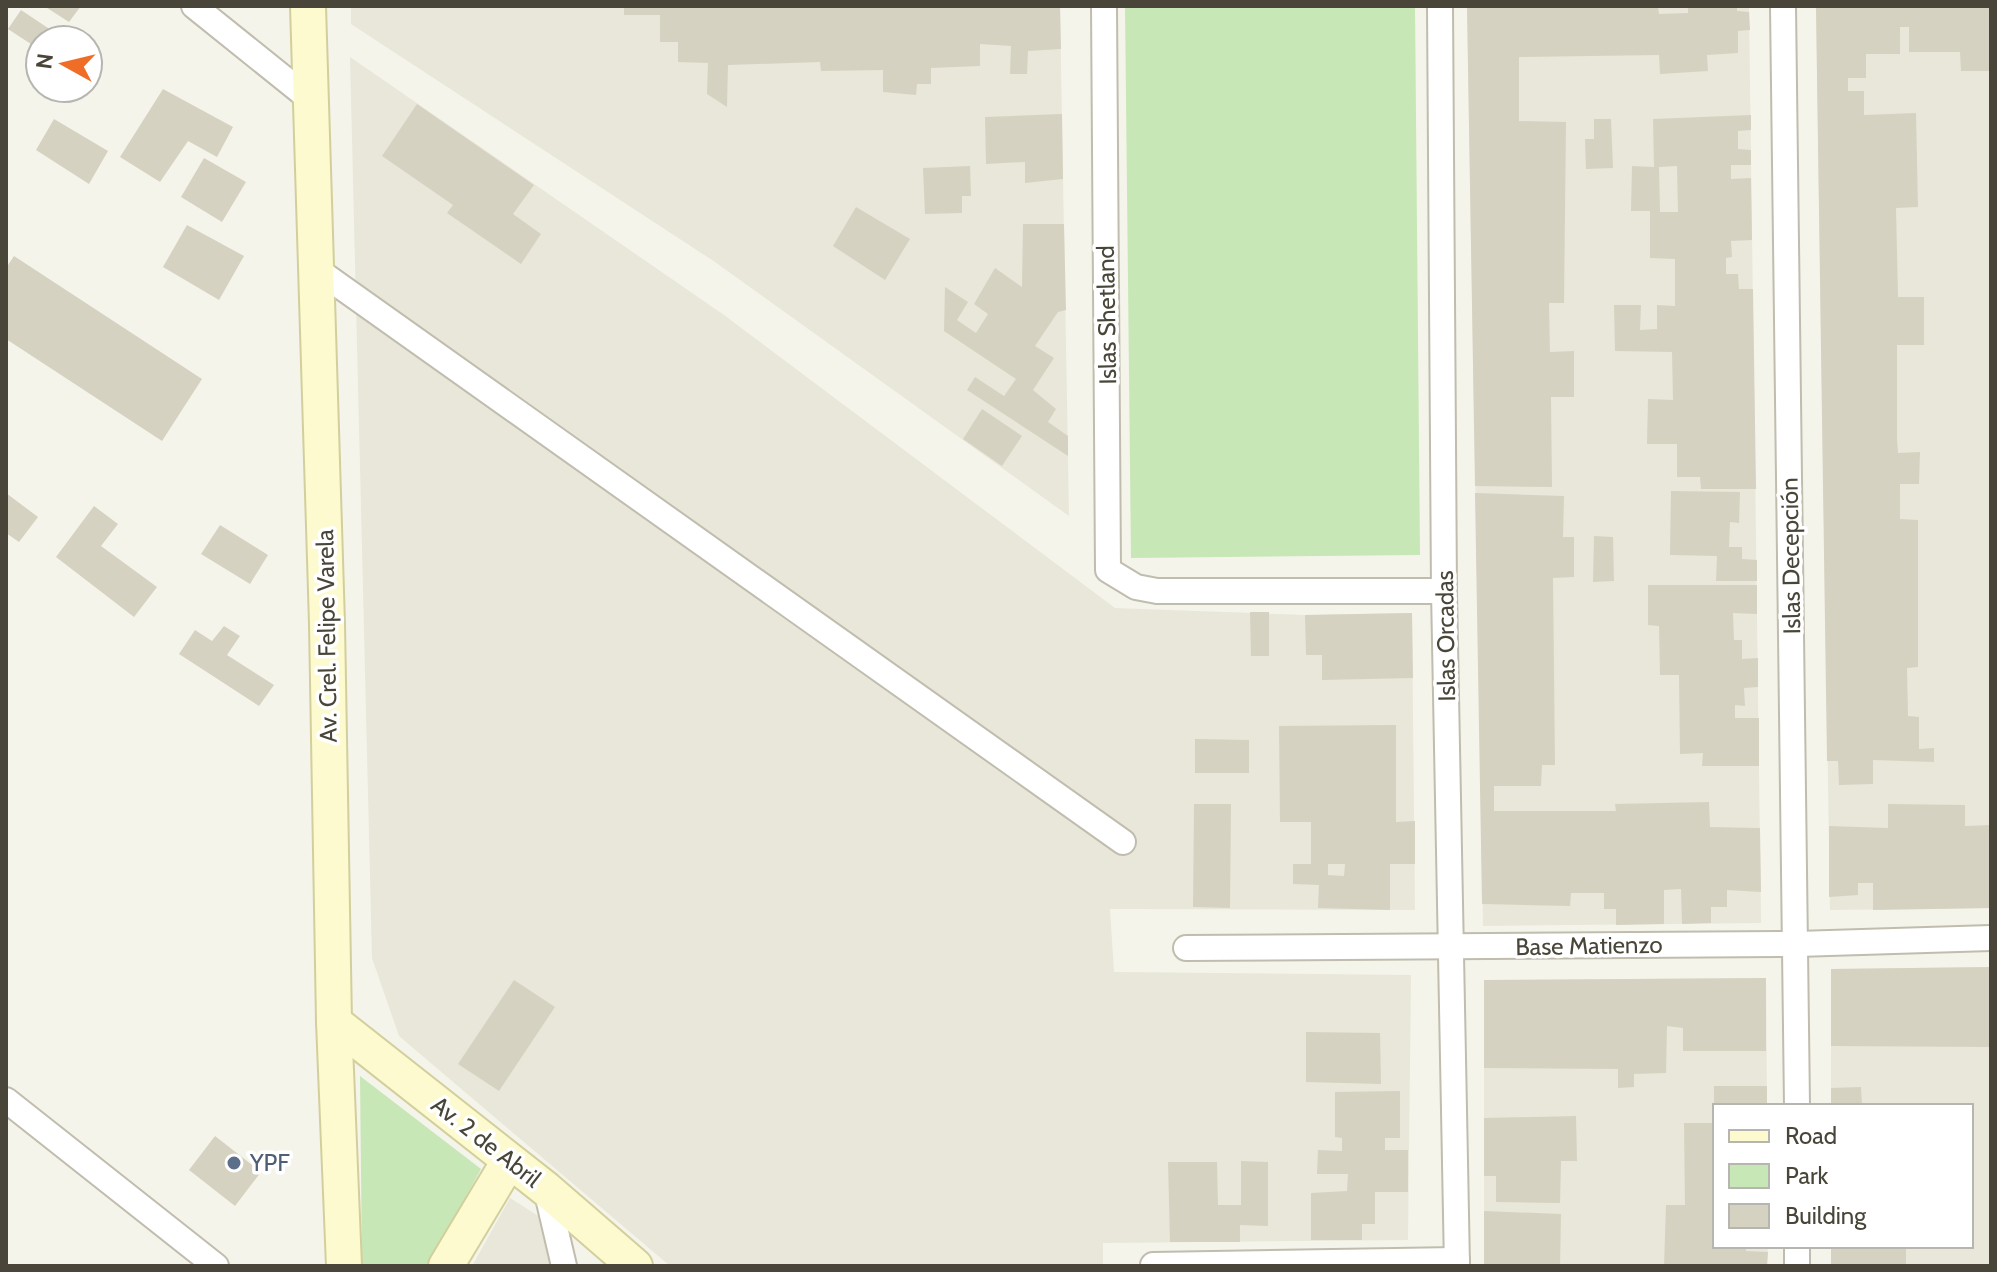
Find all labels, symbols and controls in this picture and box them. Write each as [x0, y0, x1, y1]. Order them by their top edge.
north arrow [24, 24, 104, 104]
text: N [30, 52, 59, 71]
street label: Islas Shetland [1091, 245, 1122, 385]
street label: Islas Decepción [1775, 477, 1806, 635]
street label: Av. Crel. Felipe Varela [310, 529, 343, 743]
street label: Islas Orcadas [1430, 570, 1461, 702]
street label: Base Matienzo [1515, 930, 1663, 961]
street label: Av. 2 de Abril [426, 1090, 547, 1194]
legend [1713, 1104, 1973, 1248]
text: Road [1785, 1121, 1837, 1150]
place label: YPF [249, 1148, 290, 1177]
marker: YPF [225, 1154, 243, 1172]
text: Park [1785, 1161, 1828, 1190]
text: Building [1785, 1201, 1867, 1230]

